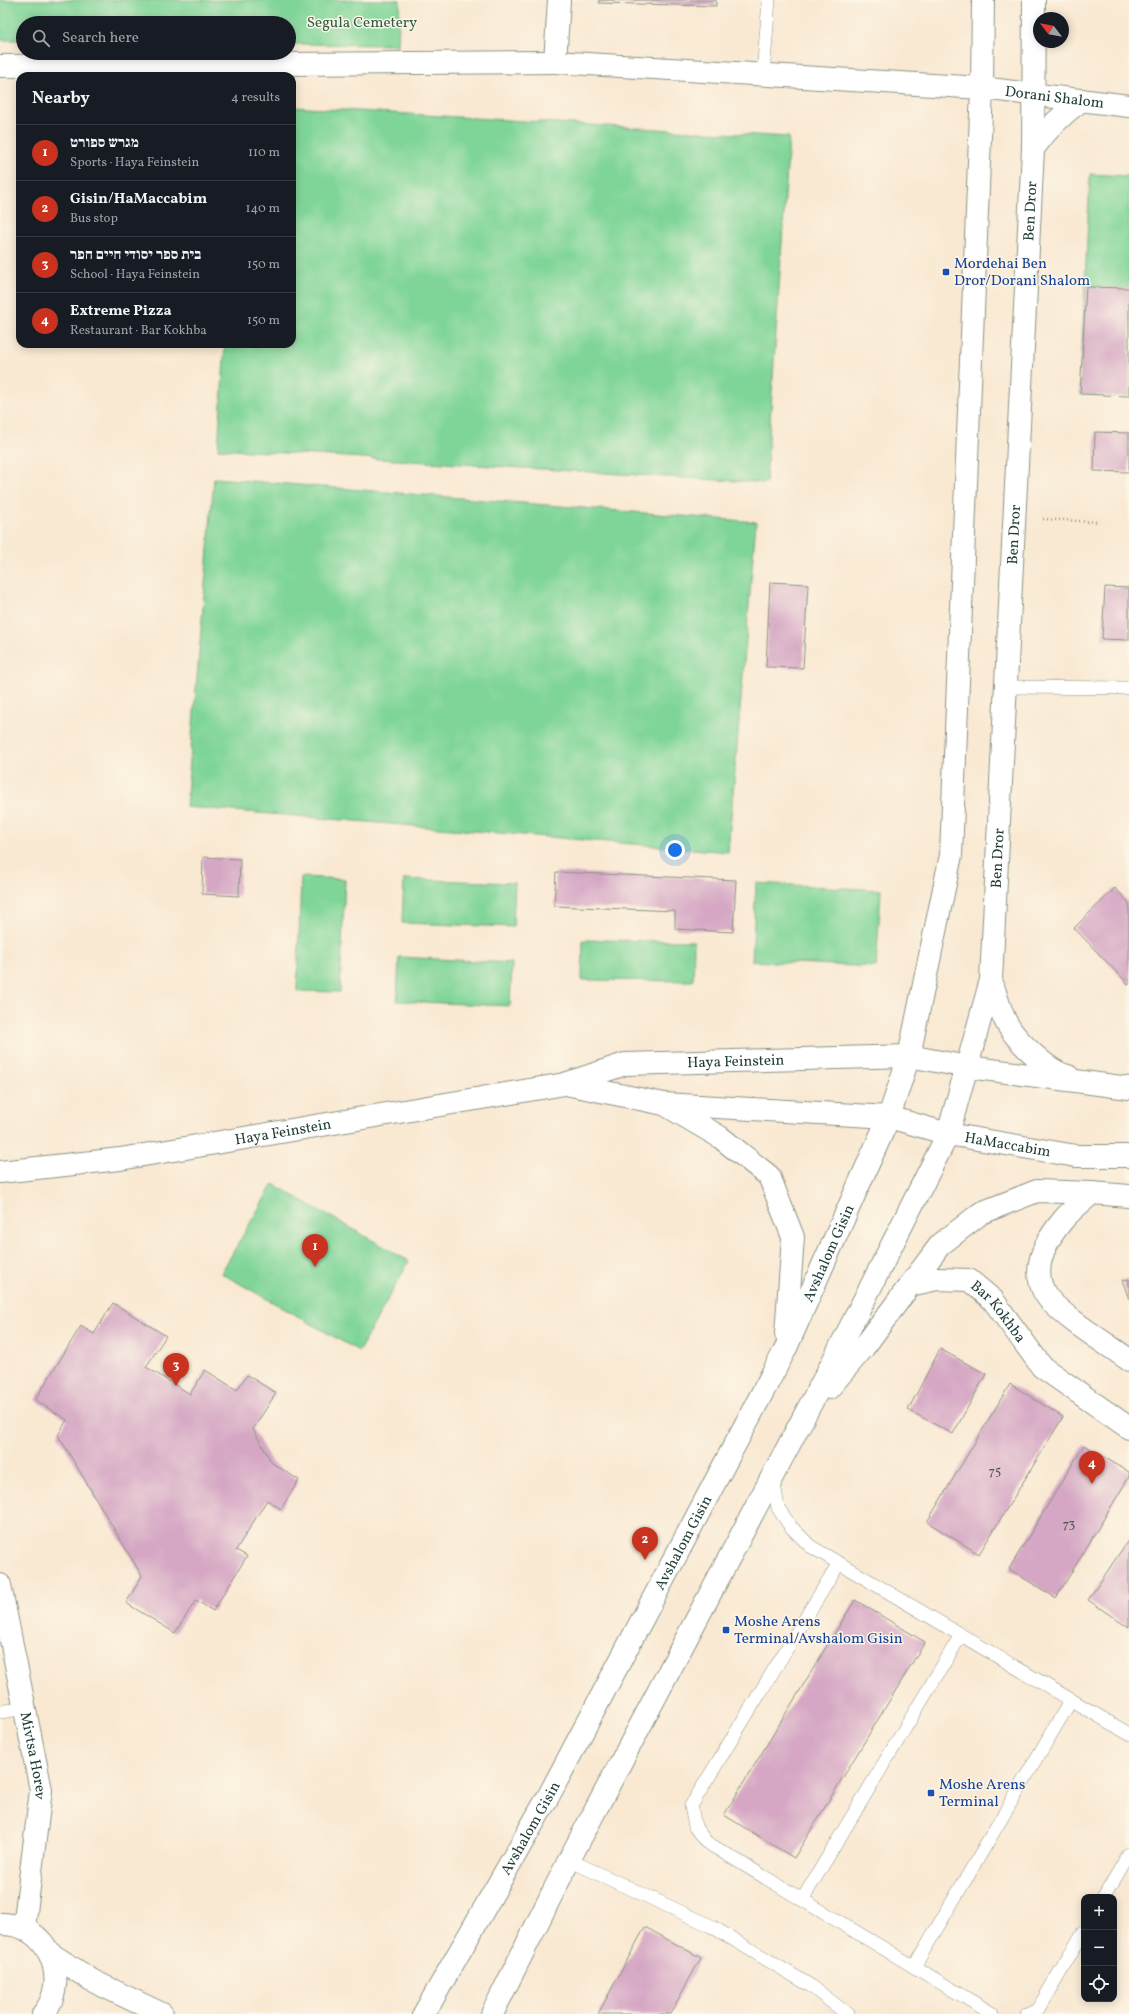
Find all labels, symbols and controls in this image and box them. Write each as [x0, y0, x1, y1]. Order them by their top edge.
north arrow [1033, 12, 1069, 48]
park label: Segula Cemetery [307, 13, 417, 34]
search box [16, 16, 296, 60]
icon: search [30, 27, 52, 49]
text: Search here [62, 28, 139, 49]
street label: Dorani Shalom [1004, 82, 1105, 115]
text: Nearby [32, 87, 90, 110]
text: 4 results [231, 89, 280, 107]
text: מגרש ספורט [70, 133, 139, 154]
text: 1 [42, 144, 48, 162]
text: 110 m [248, 144, 280, 162]
text: Sports · Haya Feinstein [70, 154, 199, 172]
street label: Ben Dror [1019, 181, 1043, 242]
text: Gisin/HaMaccabim [70, 189, 207, 210]
text: 2 [42, 200, 48, 218]
text: 140 m [246, 200, 280, 218]
text: Bus stop [70, 210, 118, 228]
text: בית ספר יסודי חיים חפר [70, 245, 201, 266]
place label: Mordehai Ben Dror/Dorani Shalom [954, 254, 1090, 292]
text: 3 [42, 256, 48, 274]
text: 150 m [247, 256, 280, 274]
text: School · Haya Feinstein [70, 266, 200, 284]
marker: Mordehai Ben Dror/Dorani Shalom [941, 267, 951, 277]
text: Extreme Pizza [70, 301, 172, 322]
text: 4 [41, 312, 49, 330]
text: 150 m [247, 312, 280, 330]
text: Restaurant · Bar Kokhba [70, 322, 207, 340]
street label: Ben Dror [1003, 504, 1027, 565]
street label: Ben Dror [987, 828, 1011, 889]
your location [665, 840, 685, 860]
street label: Haya Feinstein [687, 1051, 785, 1074]
street label: Haya Feinstein [233, 1115, 333, 1151]
street label: HaMaccabim [963, 1128, 1052, 1163]
street label: Avshalom Gisin [799, 1202, 861, 1306]
pin: 1 [302, 1234, 328, 1267]
street label: Bar Kokhba [965, 1276, 1030, 1348]
pin: 3 [163, 1353, 189, 1386]
pin: 4 [1079, 1451, 1105, 1484]
house number: 75 [989, 1463, 1001, 1481]
street label: Avshalom Gisin [650, 1492, 718, 1594]
house number: 73 [1063, 1516, 1076, 1534]
pin: 2 [632, 1527, 658, 1560]
place label: Moshe Arens Terminal/Avshalom Gisin [734, 1612, 903, 1650]
marker: Moshe Arens Terminal/Avshalom Gisin [721, 1625, 731, 1635]
street label: Mivtsa Horev [14, 1710, 50, 1801]
place label: Moshe Arens Terminal [939, 1775, 1025, 1813]
street label: Avshalom Gisin [496, 1778, 566, 1880]
marker: Moshe Arens Terminal [926, 1788, 936, 1798]
map controls [1081, 1894, 1117, 2002]
button: + [1081, 1894, 1117, 1930]
button: − [1081, 1930, 1117, 1966]
button: locate [1081, 1966, 1117, 2002]

